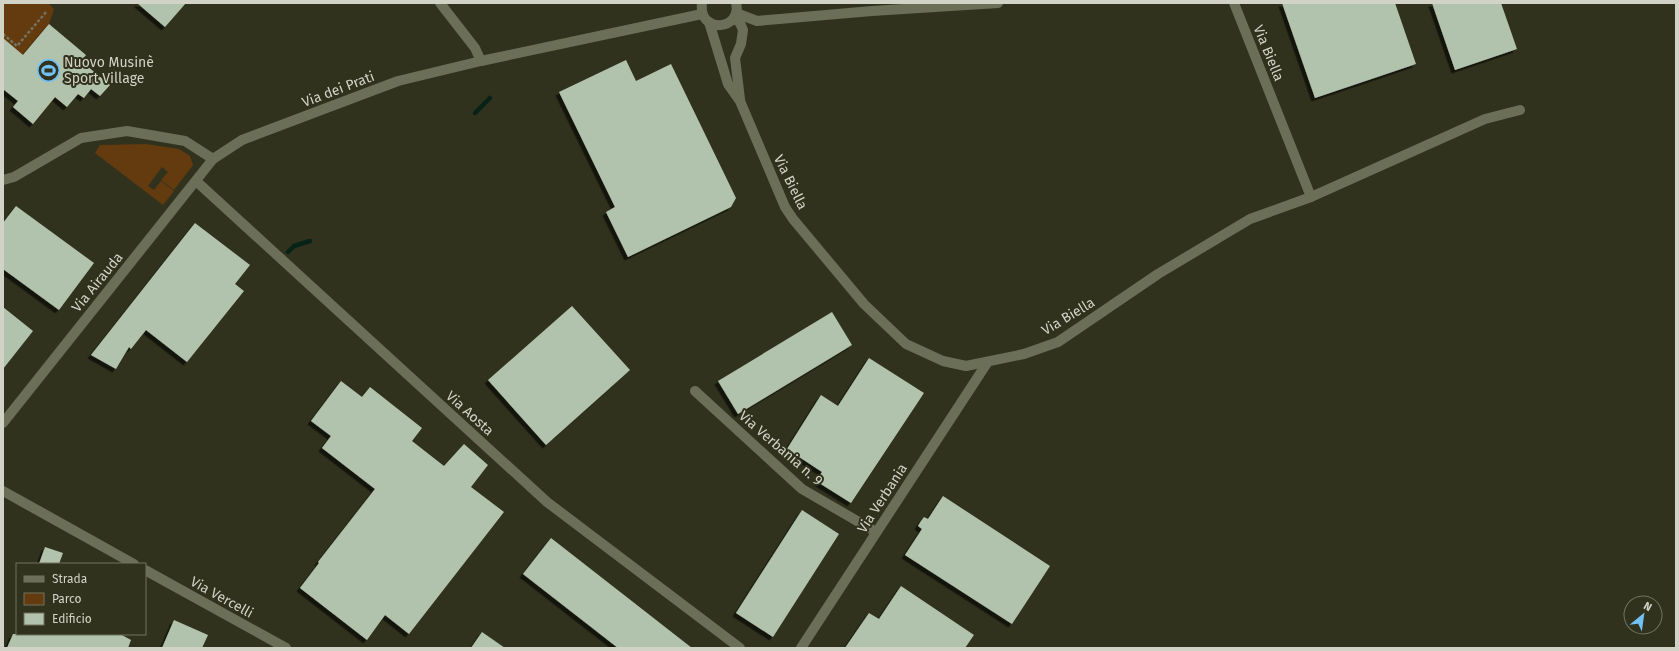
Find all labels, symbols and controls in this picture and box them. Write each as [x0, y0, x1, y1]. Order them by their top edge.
street label: Via Biella [1250, 23, 1287, 84]
place label: Nuovo Musinè Sport Village [64, 54, 154, 87]
sports icon: Nuovo Musinè Sport Village [35, 57, 61, 83]
street label: Via dei Prati [300, 68, 377, 111]
street label: Via Biella [770, 152, 811, 212]
street label: Via Airauda [68, 249, 127, 316]
street label: Via Biella [1039, 294, 1098, 339]
street label: Via Aosta [442, 388, 497, 439]
street label: Via Verbania n. 9 [735, 407, 826, 489]
street label: Via Verbania [854, 460, 911, 536]
legend [16, 563, 146, 635]
text: Strada [52, 572, 87, 586]
street label: Via Vercelli [187, 573, 256, 622]
text: Parco [52, 592, 82, 606]
north arrow [1623, 595, 1663, 635]
text: N [1641, 599, 1654, 614]
text: Edificio [52, 612, 92, 626]

